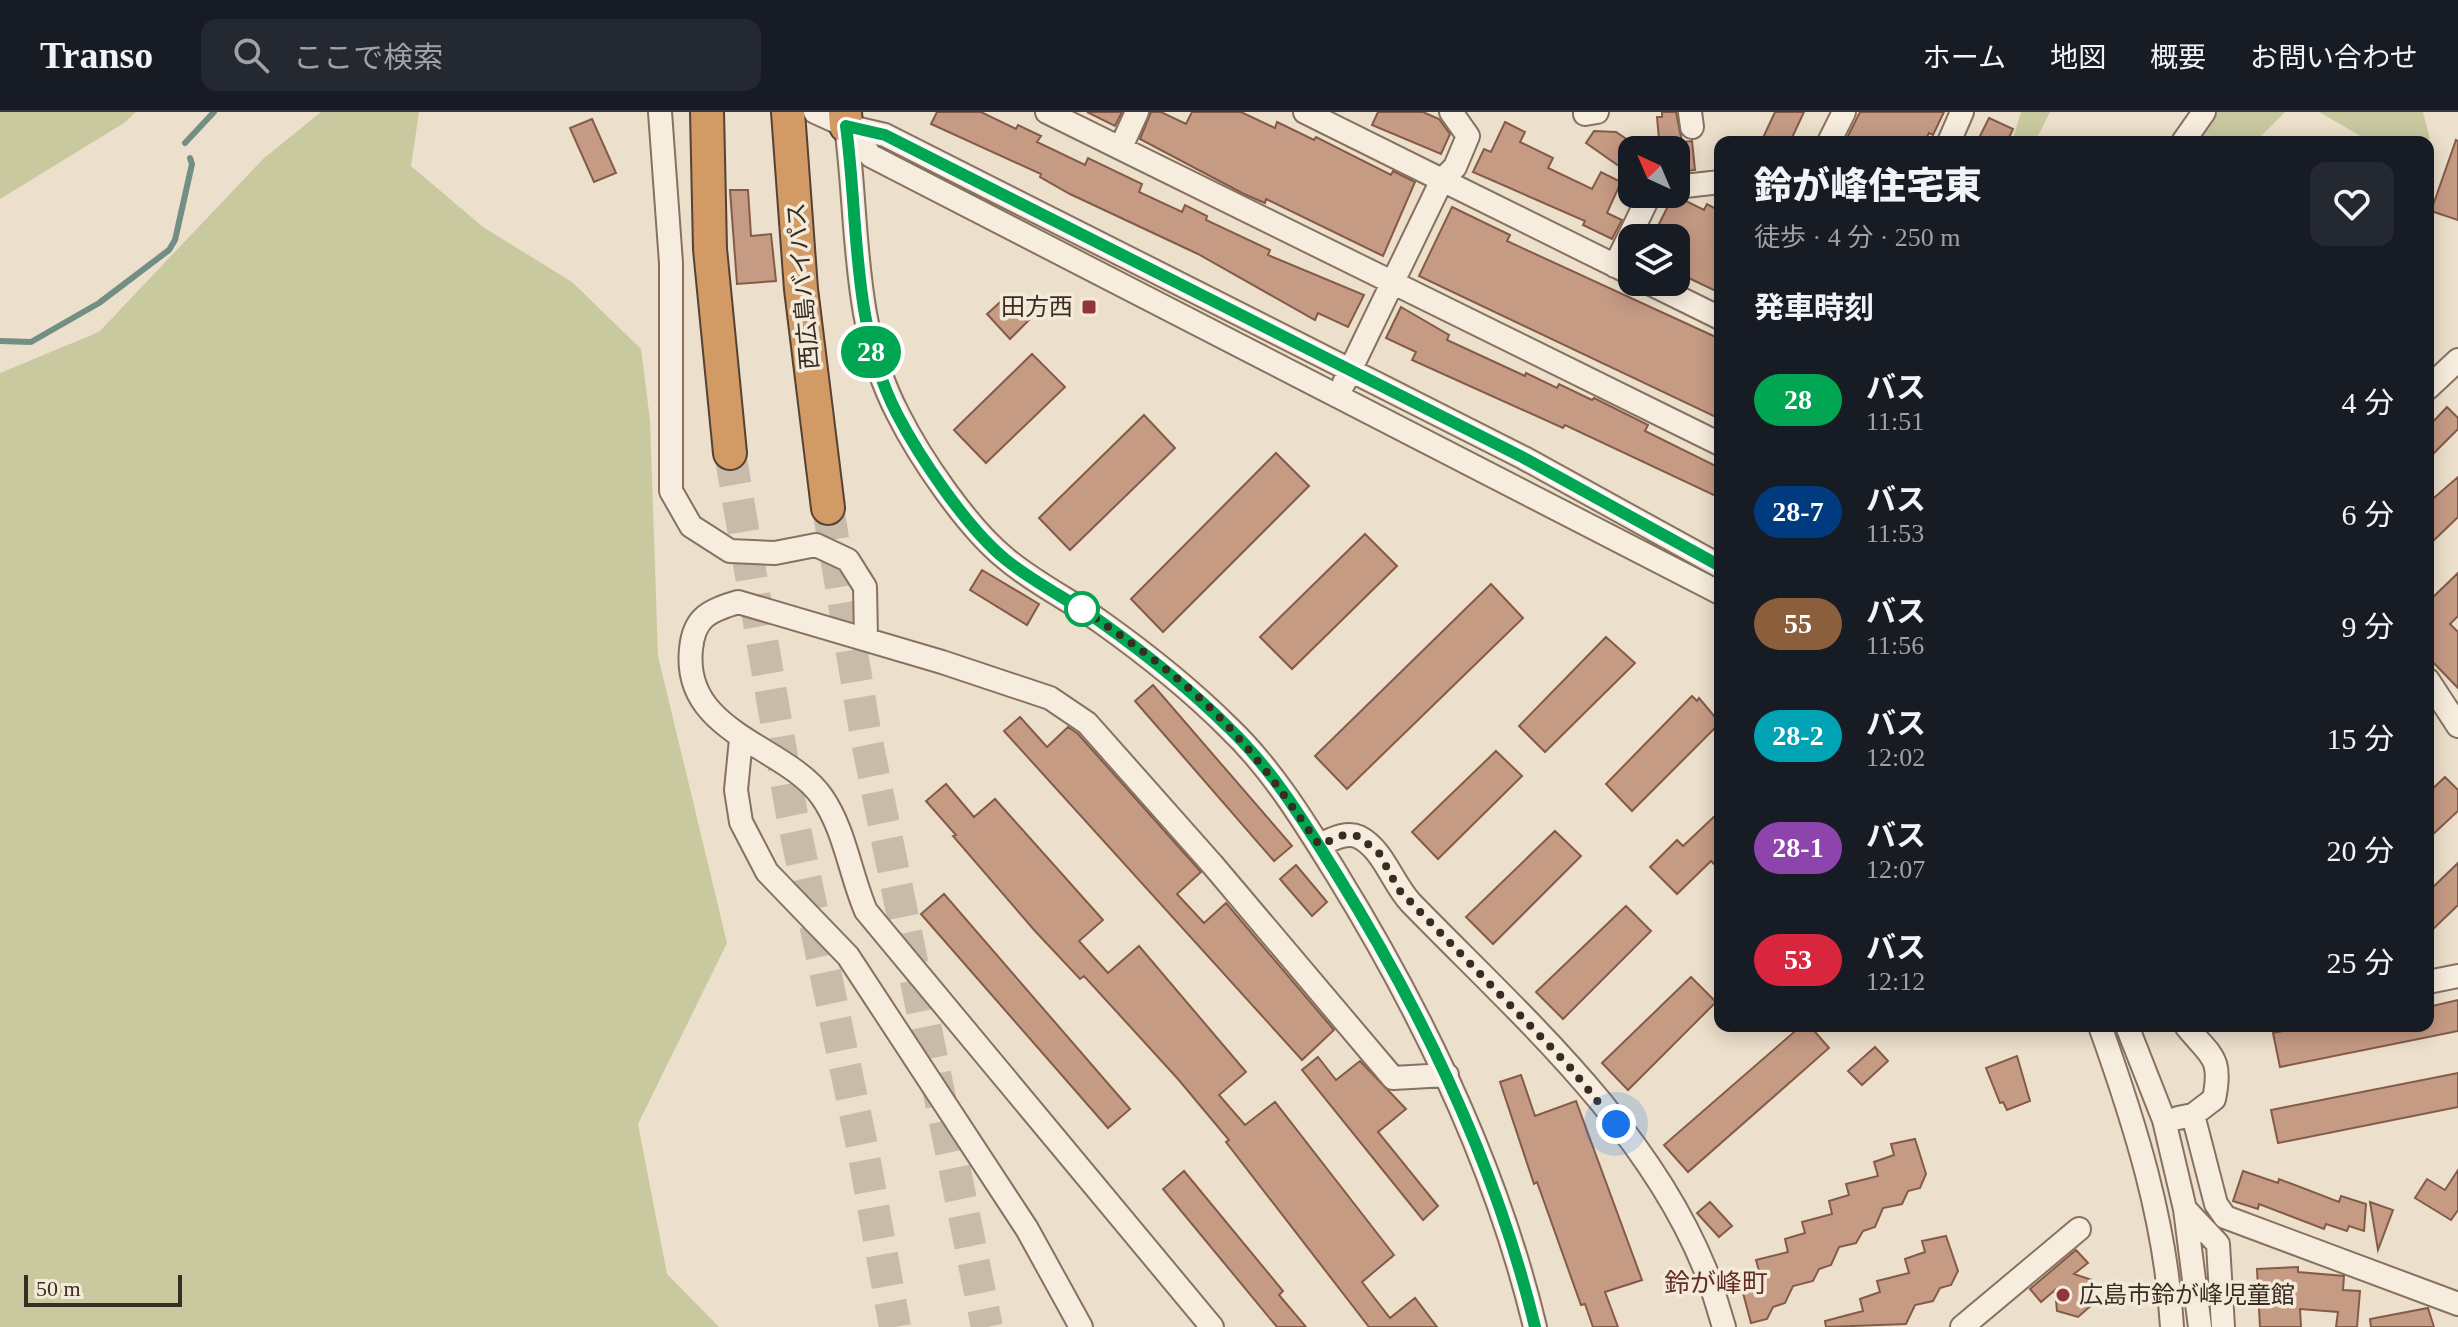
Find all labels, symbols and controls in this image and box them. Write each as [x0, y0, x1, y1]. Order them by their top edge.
search box [201, 19, 761, 91]
icon: search [229, 33, 273, 77]
text: Transo [40, 34, 153, 76]
text: ここで検索 [293, 41, 443, 74]
text: ホーム [1923, 42, 2006, 73]
text: 地図 [2050, 42, 2106, 73]
text: 概要 [2150, 42, 2206, 73]
text: お問い合わせ [2250, 42, 2418, 73]
north arrow [1618, 136, 1690, 208]
map controls [1618, 136, 1690, 296]
button: heart [2310, 162, 2394, 246]
text: 鈴が峰住宅東 [1754, 165, 1982, 207]
street label: 西広島バイパス [783, 201, 823, 371]
text: 徒歩 · 4 分 · 250 m [1754, 223, 1961, 252]
button: layers [1618, 224, 1690, 296]
text: 発車時刻 [1754, 291, 1874, 324]
place label: 田方西 [1001, 294, 1073, 320]
marker: 田方西 [1080, 298, 1098, 316]
line badge: 28 [835, 326, 907, 378]
text: 28 [857, 336, 885, 367]
text: バス [1866, 371, 1926, 404]
text: 28 [1784, 384, 1812, 415]
text: 4 分 [2342, 386, 2394, 419]
text: 11:51 [1866, 407, 1924, 436]
text: バス [1866, 483, 1926, 516]
text: 28-7 [1772, 496, 1824, 527]
text: 6 分 [2342, 498, 2394, 531]
text: 11:53 [1866, 519, 1924, 548]
unlabelled marker [1065, 592, 1099, 626]
text: バス [1866, 595, 1926, 628]
text: 55 [1784, 608, 1812, 639]
text: 9 分 [2342, 610, 2394, 643]
text: 11:56 [1866, 631, 1924, 660]
text: バス [1866, 707, 1926, 740]
text: 28-2 [1772, 720, 1824, 751]
text: 15 分 [2327, 722, 2394, 755]
text: 12:02 [1866, 743, 1925, 772]
text: バス [1866, 819, 1926, 852]
text: 28-1 [1772, 832, 1824, 863]
text: 20 分 [2327, 834, 2394, 867]
text: 12:07 [1866, 855, 1925, 884]
text: バス [1866, 931, 1926, 964]
text: 53 [1784, 944, 1812, 975]
text: 25 分 [2327, 946, 2394, 979]
text: 12:12 [1866, 967, 1925, 996]
your location [1596, 1104, 1636, 1144]
district label: 鈴が峰町 [1664, 1269, 1768, 1298]
scale bar [24, 1271, 182, 1307]
text: 50 m [36, 1276, 81, 1301]
place label: 広島市鈴が峰児童館 [2079, 1282, 2295, 1308]
marker: 広島市鈴が峰児童館 [2054, 1286, 2072, 1304]

